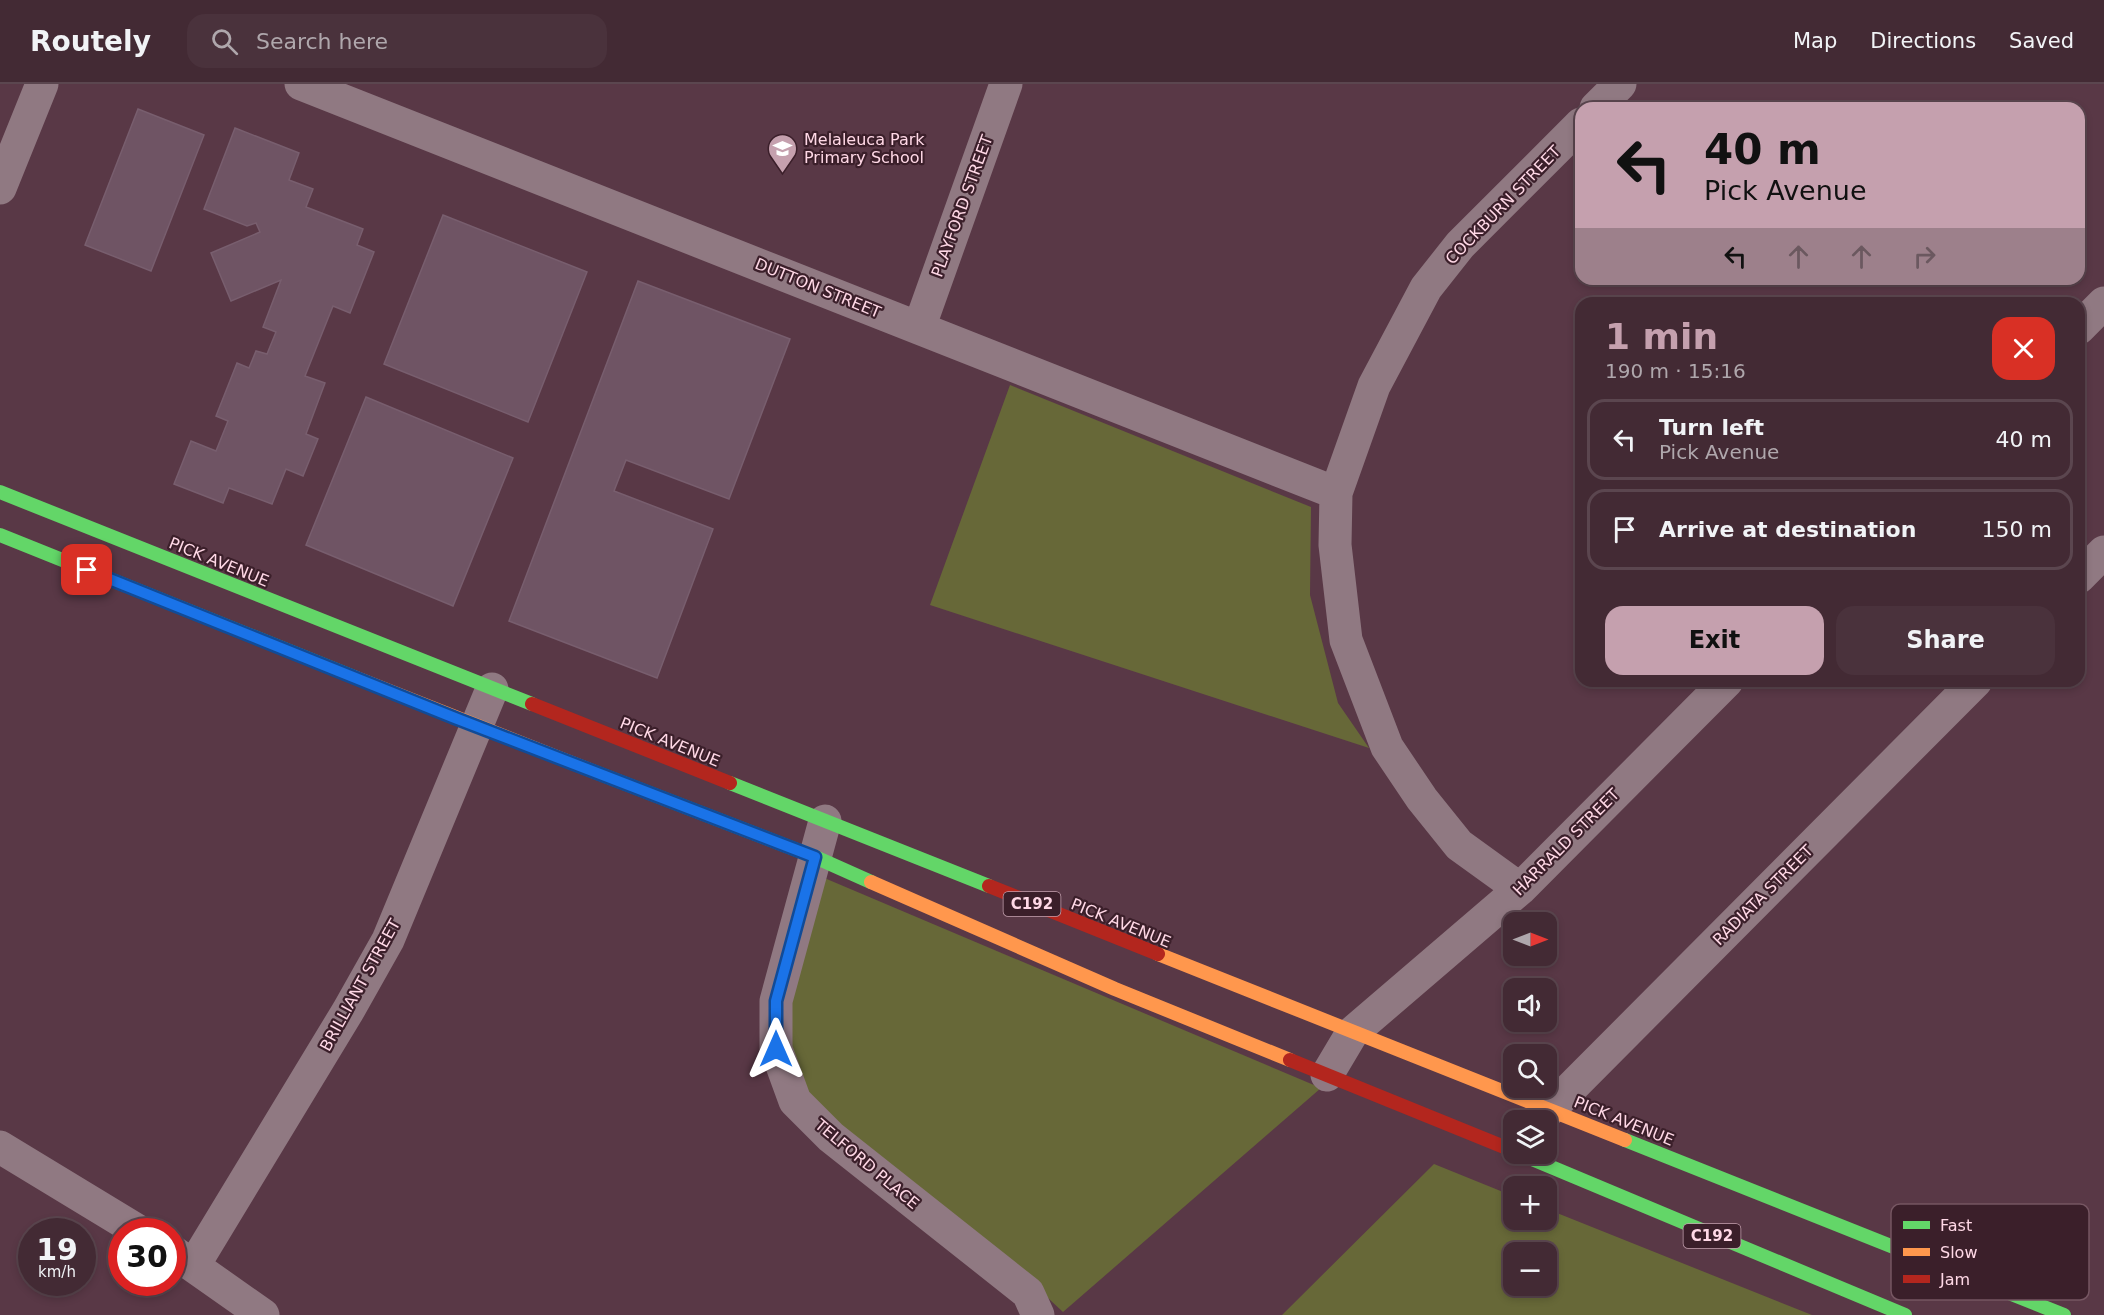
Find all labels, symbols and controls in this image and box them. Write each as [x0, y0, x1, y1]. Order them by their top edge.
search box [187, 14, 607, 68]
text: Routely [30, 25, 151, 58]
icon: search [208, 25, 241, 58]
text: Search here [256, 29, 388, 54]
text: Map [1793, 29, 1837, 53]
text: Directions [1870, 29, 1976, 53]
text: Saved [2009, 29, 2074, 53]
text: 40 m [1704, 125, 1821, 174]
icon: left [1605, 126, 1683, 204]
place label: Melaleuca Park Primary School [804, 130, 925, 167]
school or university icon: Melaleuca Park Primary School [767, 132, 799, 174]
street label: PLAYFORD STREET [927, 132, 997, 280]
street label: COCKBURN STREET [1442, 142, 1565, 268]
text: Pick Avenue [1704, 175, 1867, 206]
icon: left [1719, 240, 1752, 273]
icon: ahead [1782, 240, 1815, 273]
icon: ahead [1845, 240, 1878, 273]
icon: right [1908, 240, 1941, 273]
street label: DUTTON STREET [752, 254, 884, 322]
text: 1 min [1605, 316, 1718, 357]
button: close [1992, 317, 2055, 380]
text: 190 m · 15:16 [1605, 359, 1746, 383]
text: Turn left [1659, 415, 1764, 440]
icon: left [1608, 423, 1641, 456]
text: 40 m [1996, 427, 2052, 452]
text: Pick Avenue [1659, 440, 1779, 464]
icon: arrive [1608, 513, 1641, 546]
text: Arrive at destination [1659, 517, 1916, 542]
text: 150 m [1982, 517, 2052, 542]
street label: PICK AVENUE [166, 533, 272, 591]
pin [61, 544, 112, 595]
icon: arrive [70, 553, 103, 586]
button: Exit [1605, 606, 1824, 675]
button: Share [1836, 606, 2055, 675]
street label: PICK AVENUE [617, 713, 723, 771]
street label: HARRALD STREET [1509, 785, 1623, 899]
street label: RADIATA STREET [1709, 841, 1817, 949]
road number: C192 [1004, 892, 1060, 916]
street label: PICK AVENUE [1068, 894, 1174, 952]
north arrow [1503, 912, 1557, 966]
map controls [1503, 912, 1557, 1296]
street label: BRILLIANT STREET [316, 915, 404, 1054]
button: sound [1503, 978, 1557, 1032]
position arrow [744, 1017, 808, 1081]
button: search [1503, 1044, 1557, 1098]
street label: PICK AVENUE [1571, 1092, 1677, 1150]
button: layers [1503, 1110, 1557, 1164]
street label: TELFORD PLACE [810, 1114, 923, 1213]
button: + [1503, 1176, 1557, 1230]
legend [1891, 1204, 2089, 1300]
text: Fast [1940, 1216, 1972, 1235]
speed limit sign: 30 [108, 1218, 186, 1296]
road number: C192 [1684, 1224, 1740, 1248]
text: 19 [36, 1232, 78, 1267]
button: − [1503, 1242, 1557, 1296]
text: Slow [1940, 1243, 1977, 1262]
text: km/h [38, 1263, 76, 1281]
text: Jam [1939, 1270, 1970, 1289]

